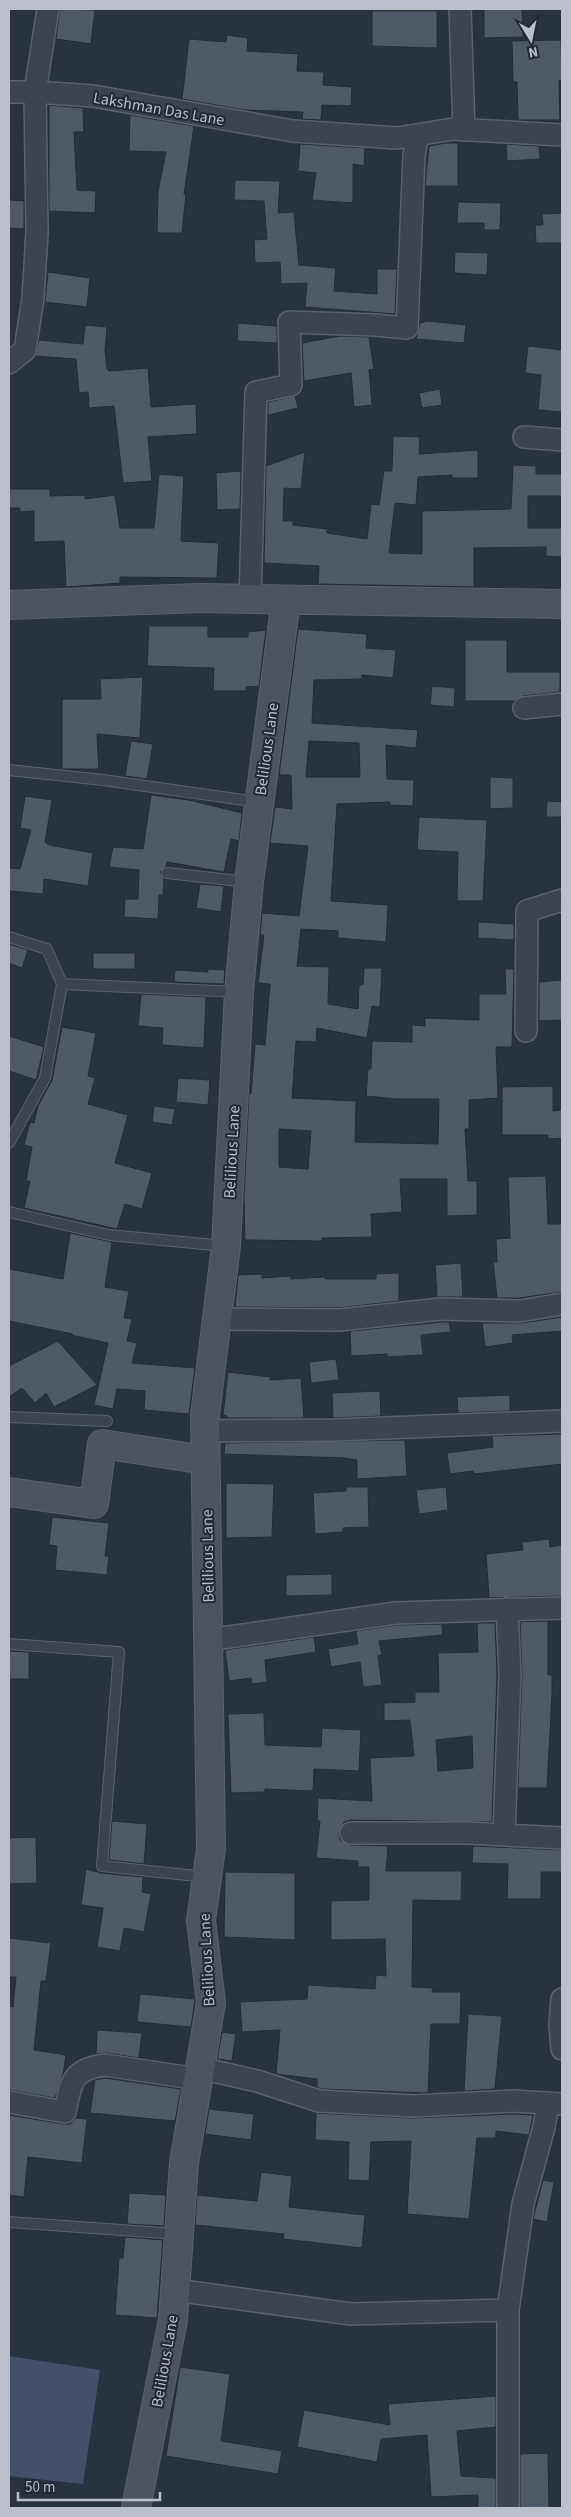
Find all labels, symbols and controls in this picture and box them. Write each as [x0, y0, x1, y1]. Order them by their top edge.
north arrow [506, 15, 556, 65]
text: N [527, 41, 539, 62]
street label: Lakshman Das Lane [92, 87, 226, 131]
street label: Belilious Lane [250, 701, 284, 797]
street label: Belilious Lane [219, 1105, 245, 1199]
street label: Belilious Lane [196, 1509, 220, 1603]
street label: Belilious Lane [194, 1913, 220, 2007]
street label: Belilious Lane [146, 2313, 184, 2409]
scale bar [18, 2470, 160, 2502]
text: 50 m [25, 2477, 55, 2498]

